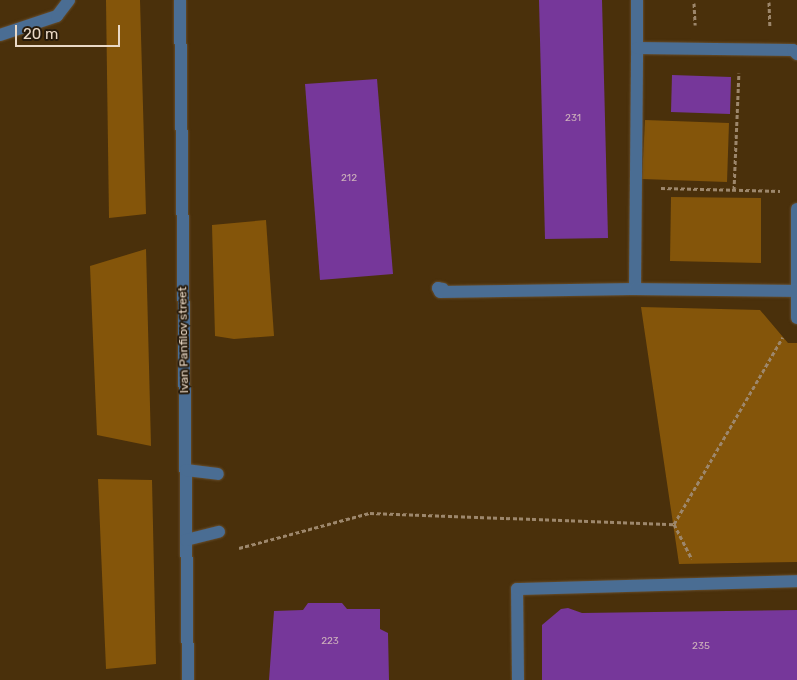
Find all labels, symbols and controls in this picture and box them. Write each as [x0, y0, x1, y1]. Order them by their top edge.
scale bar [18, 15, 122, 47]
text: 20 m [23, 25, 58, 43]
house number: 231 [565, 113, 581, 125]
house number: 212 [341, 173, 357, 185]
street label: Ivan Panfilov street [176, 286, 192, 394]
house number: 223 [321, 636, 339, 648]
house number: 235 [692, 641, 710, 653]

